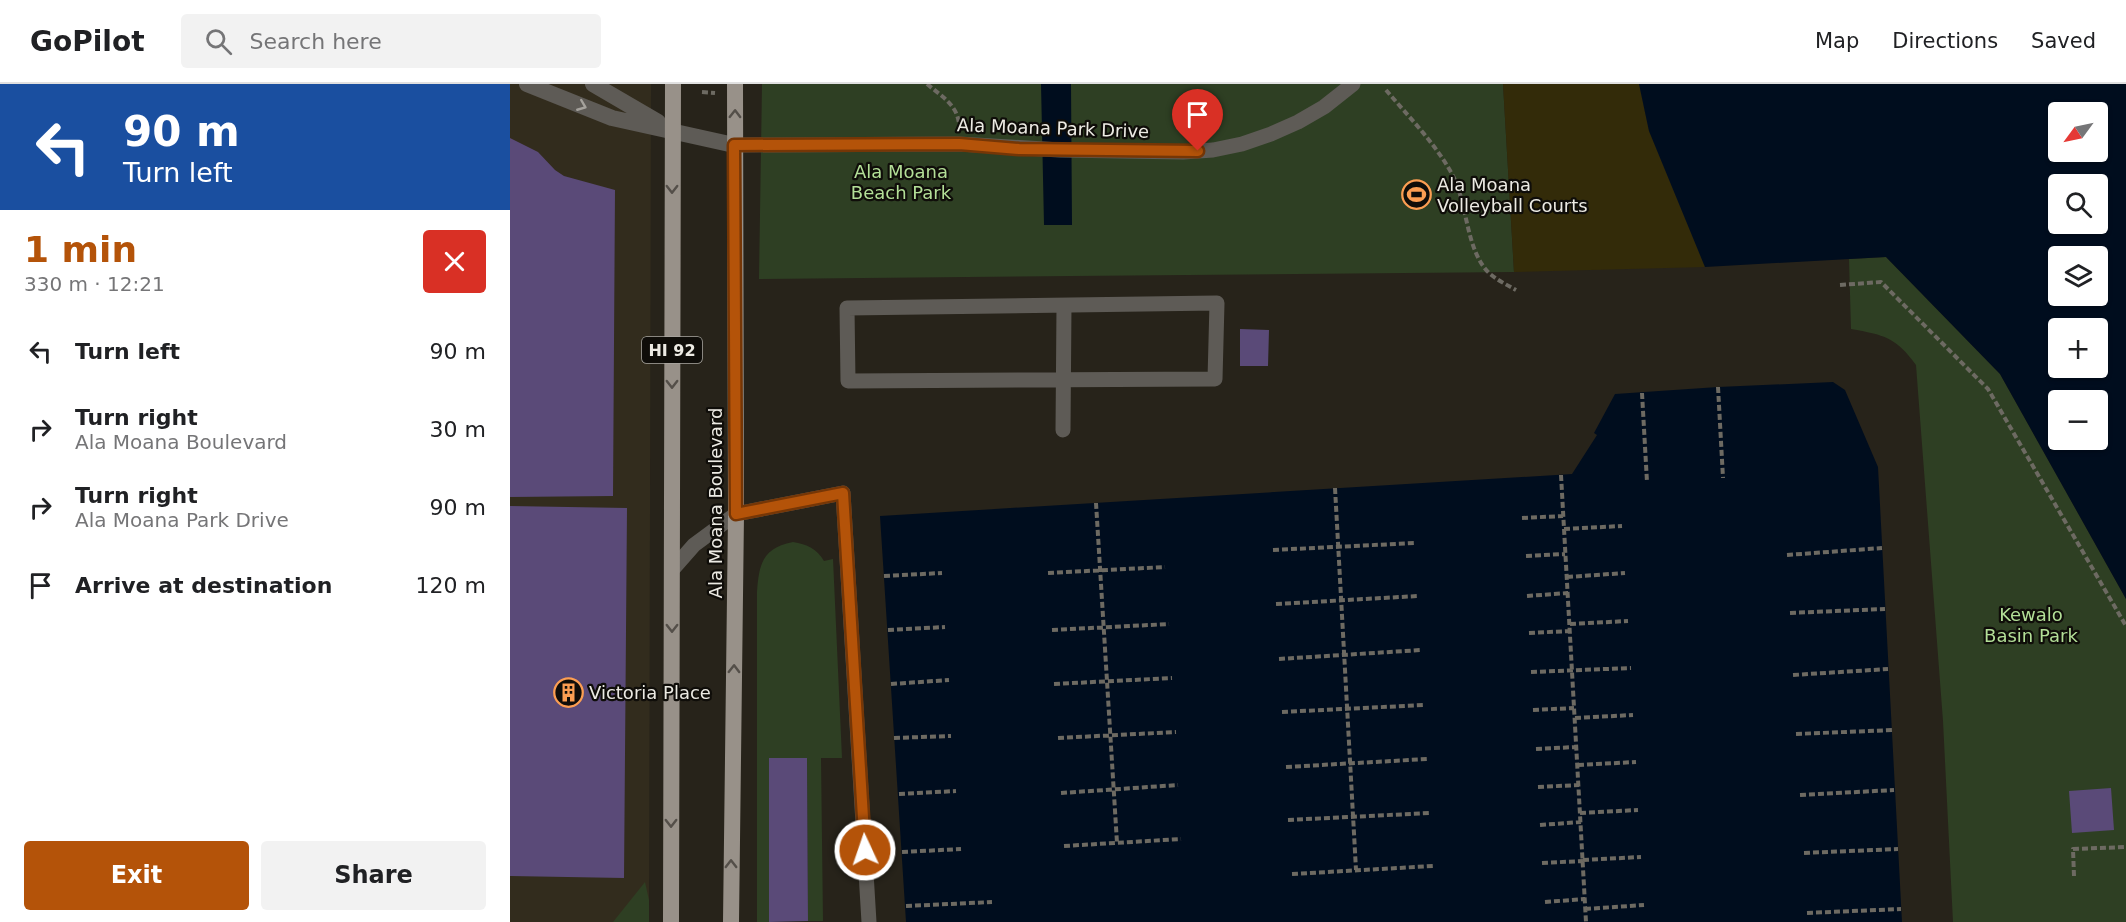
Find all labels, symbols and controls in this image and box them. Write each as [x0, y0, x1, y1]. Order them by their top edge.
search box [181, 14, 601, 68]
text: GoPilot [30, 25, 145, 58]
icon: search [202, 25, 235, 58]
text: Search here [250, 29, 382, 54]
text: Map [1815, 29, 1859, 53]
text: Directions [1892, 29, 1998, 53]
text: Saved [2031, 29, 2096, 53]
pin [1172, 89, 1223, 151]
one-way arrow [576, 98, 586, 111]
icon: arrive [1181, 98, 1214, 131]
north arrow [2048, 102, 2108, 162]
map controls [2048, 102, 2108, 450]
text: 90 m [123, 107, 240, 156]
icon: left [24, 108, 102, 186]
one-way arrow [728, 110, 741, 119]
street label: Ala Moana Park Drive [956, 114, 1150, 142]
text: Turn left [123, 157, 233, 188]
park label: Ala Moana Beach Park [851, 161, 952, 203]
place label: Ala Moana Volleyball Courts [1437, 174, 1588, 216]
button: search [2048, 174, 2108, 234]
sports icon: Ala Moana Volleyball Courts [1400, 178, 1432, 210]
one-way arrow [666, 184, 678, 193]
text: 1 min [24, 229, 137, 270]
button: close [423, 230, 486, 293]
button: layers [2048, 246, 2108, 306]
text: 330 m · 12:21 [24, 272, 165, 296]
button: + [2048, 318, 2108, 378]
icon: left [24, 335, 57, 368]
road number: HI 92 [642, 337, 702, 363]
text: Turn left [75, 339, 180, 364]
text: 90 m [430, 339, 486, 364]
one-way arrow [666, 379, 678, 388]
button: − [2048, 390, 2108, 450]
text: Turn right [75, 405, 198, 430]
street label: Ala Moana Boulevard [705, 408, 726, 598]
icon: right [24, 413, 57, 446]
text: 30 m [430, 417, 486, 442]
text: Ala Moana Boulevard [75, 430, 287, 454]
text: Turn right [75, 483, 198, 508]
icon: right [24, 491, 57, 524]
text: 90 m [430, 495, 486, 520]
text: Ala Moana Park Drive [75, 508, 289, 532]
icon: arrive [24, 569, 57, 602]
text: Arrive at destination [75, 573, 332, 598]
text: 120 m [416, 573, 486, 598]
park label: Kewalo Basin Park [1984, 604, 2078, 646]
one-way arrow [666, 624, 678, 633]
one-way arrow [727, 664, 740, 673]
building icon: Victoria Place [552, 676, 584, 708]
place label: Victoria Place [589, 682, 711, 703]
position arrow [833, 818, 897, 882]
one-way arrow [665, 819, 677, 828]
button: Exit [24, 841, 249, 910]
button: Share [261, 841, 486, 910]
one-way arrow [725, 859, 737, 868]

